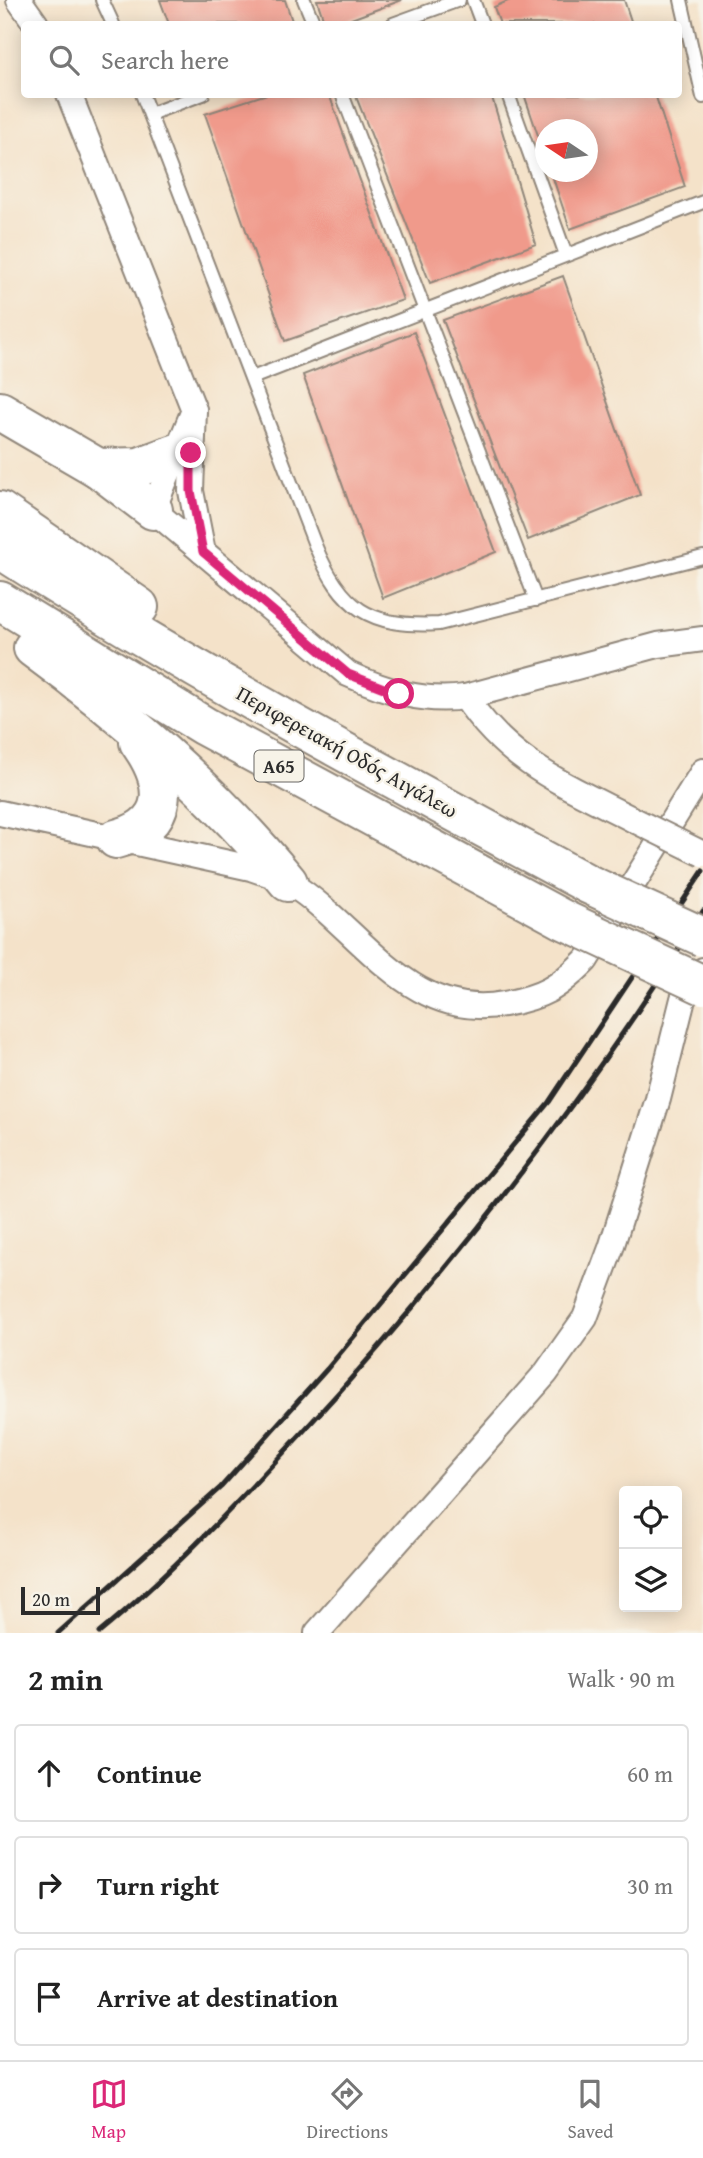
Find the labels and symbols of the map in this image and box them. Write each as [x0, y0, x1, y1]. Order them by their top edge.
north arrow [535, 119, 598, 182]
route end [175, 437, 206, 468]
street label: Περιφερειακή Οδός Αιγάλεω [231, 678, 464, 825]
route start [383, 678, 414, 709]
road number: Α65 [254, 750, 304, 782]
scale bar [21, 1584, 100, 1616]

